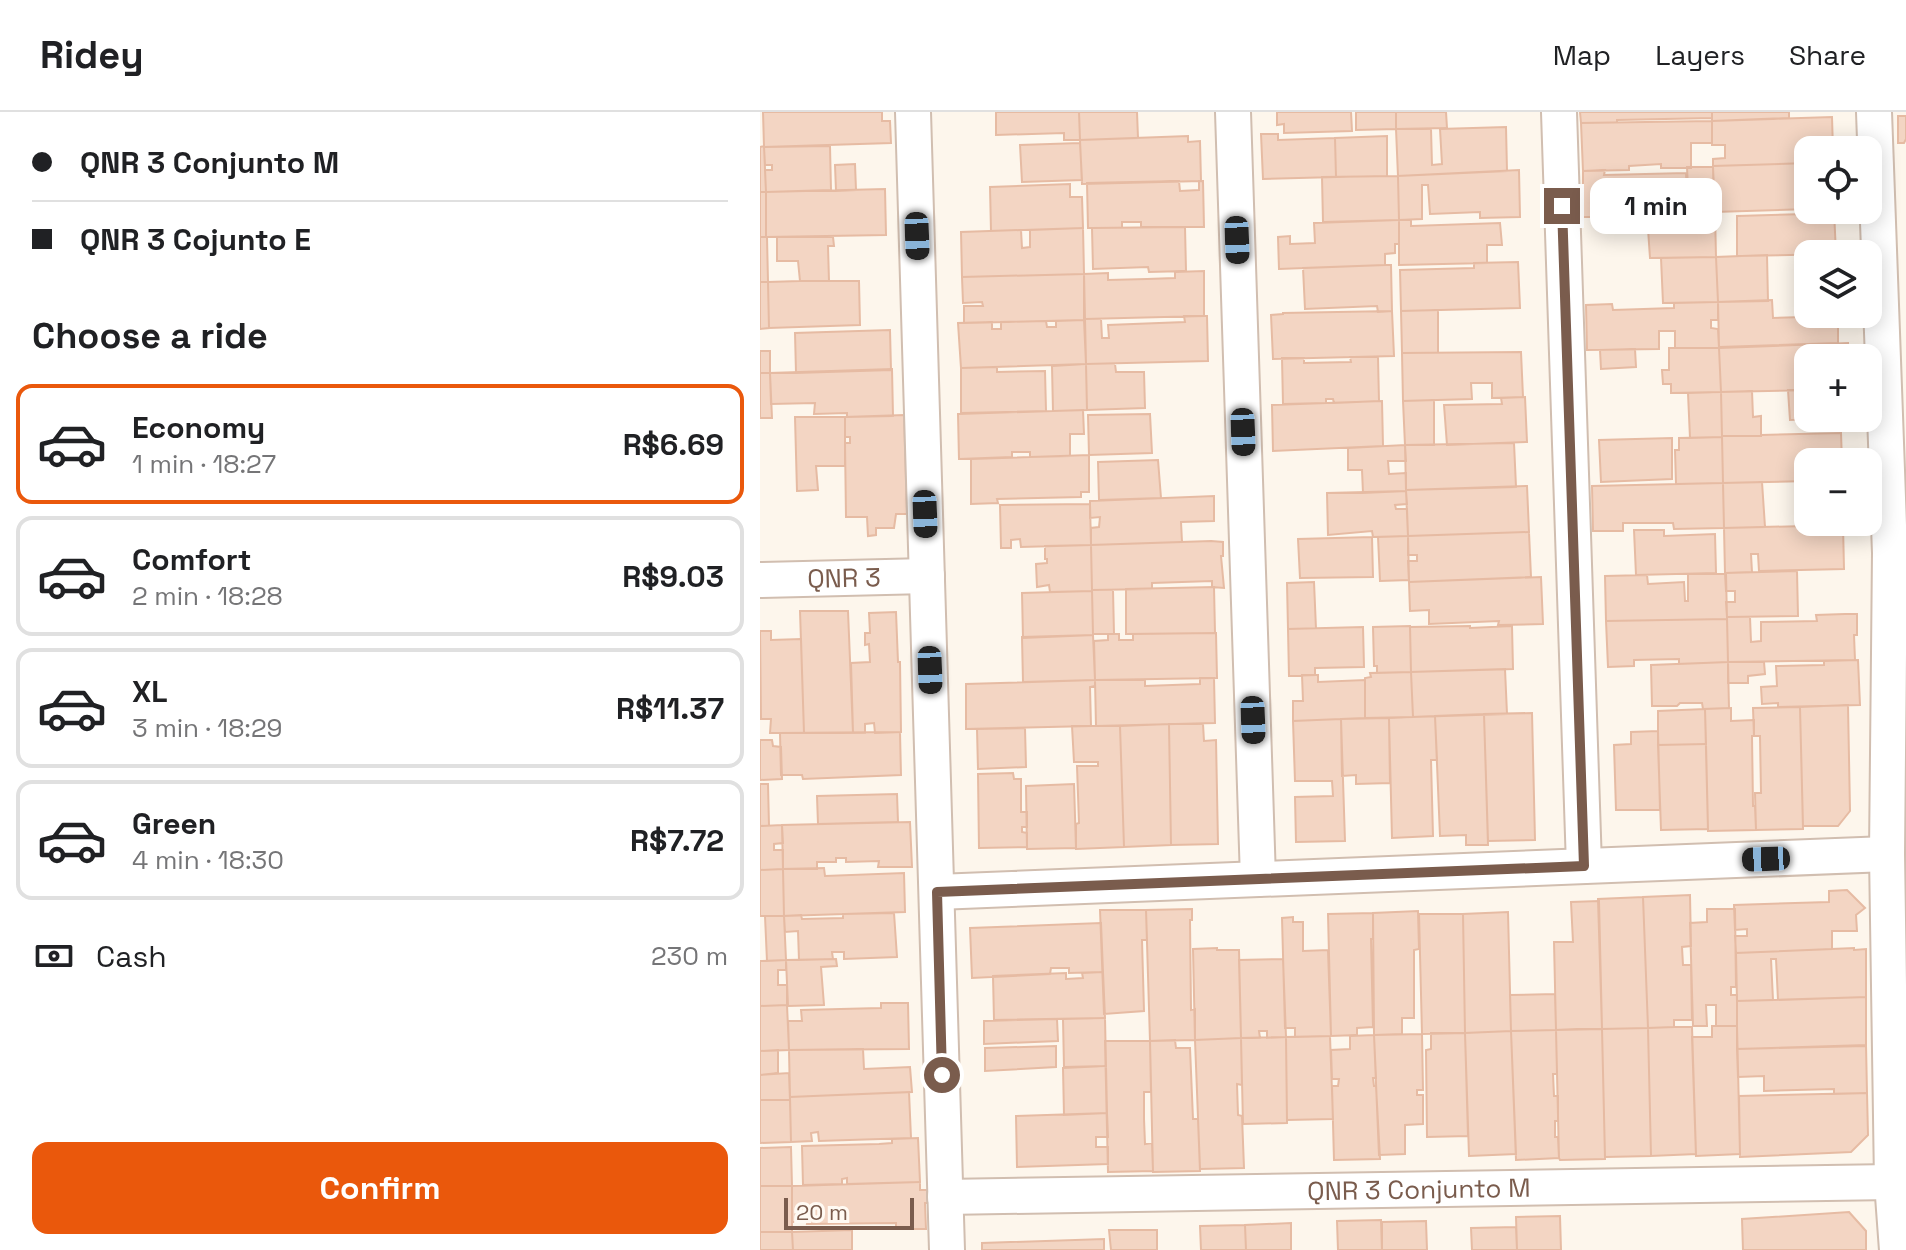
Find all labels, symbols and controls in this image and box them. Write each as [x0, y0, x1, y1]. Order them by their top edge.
text: Ridey [40, 31, 144, 79]
text: Map [1553, 37, 1611, 73]
text: Layers [1655, 37, 1745, 73]
text: Share [1789, 37, 1866, 73]
map controls [1794, 136, 1882, 536]
button: locate [1794, 136, 1882, 224]
text: QNR 3 Conjunto M [80, 143, 339, 182]
callout: 1 min [1590, 178, 1722, 234]
route end [1544, 188, 1580, 224]
text: 1 min [1624, 189, 1688, 223]
car [904, 212, 930, 260]
car [1224, 216, 1250, 264]
text: QNR 3 Cojunto E [80, 220, 311, 259]
button: layers [1794, 240, 1882, 328]
text: Choose a ride [32, 313, 268, 359]
button: + [1794, 344, 1882, 432]
icon: car [36, 408, 108, 480]
text: Economy [132, 408, 265, 447]
car [1230, 408, 1256, 456]
text: R$6.69 [623, 425, 724, 464]
text: 1 min · 18:27 [132, 447, 276, 481]
button: − [1794, 448, 1882, 536]
car [912, 490, 938, 538]
icon: car [36, 540, 108, 612]
text: Comfort [132, 540, 251, 579]
text: R$9.03 [622, 557, 724, 596]
street label: QNR 3 [807, 560, 881, 596]
text: 2 min · 18:28 [132, 579, 283, 613]
car [917, 646, 943, 694]
icon: car [36, 672, 108, 744]
text: XL [132, 672, 168, 711]
text: R$11.37 [616, 689, 724, 728]
car [1240, 696, 1266, 744]
text: 3 min · 18:29 [132, 711, 282, 745]
icon: car [36, 804, 108, 876]
text: Green [132, 804, 216, 843]
text: R$7.72 [630, 821, 724, 860]
text: 4 min · 18:30 [132, 843, 284, 877]
car [1742, 846, 1790, 872]
icon: cash [32, 934, 76, 978]
text: Cash [96, 937, 167, 976]
text: 230 m [651, 939, 728, 973]
route start [924, 1057, 960, 1093]
button: Confirm [32, 1142, 728, 1234]
street label: QNR 3 Conjunto M [1307, 1171, 1531, 1208]
scale bar [784, 1194, 914, 1230]
text: 20 m [796, 1198, 848, 1226]

